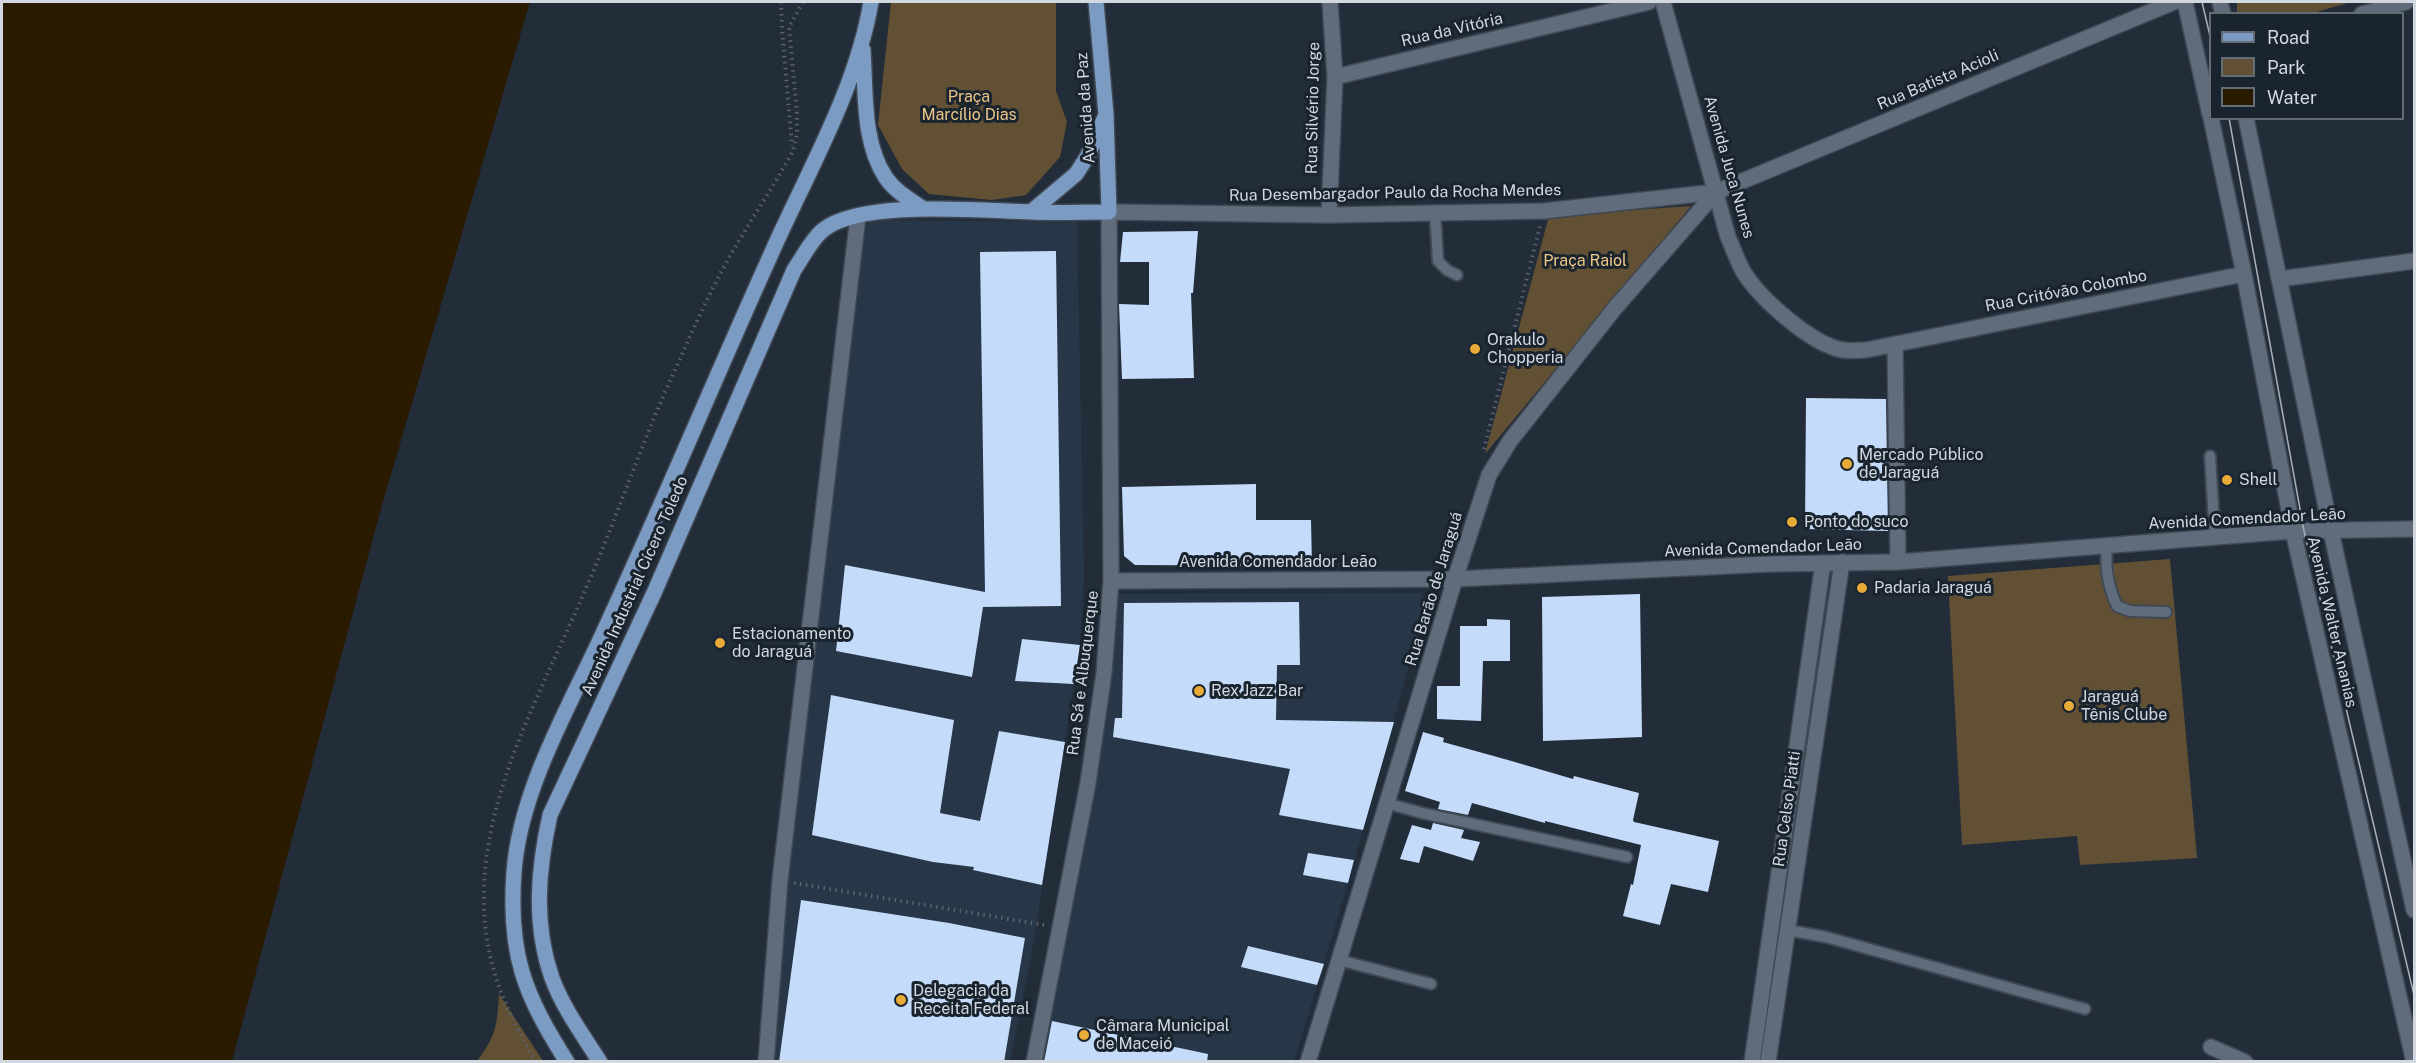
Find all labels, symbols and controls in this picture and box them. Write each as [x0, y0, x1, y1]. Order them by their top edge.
street label: Rua da Vitória [1399, 9, 1505, 51]
legend [2209, 12, 2404, 120]
text: Road [2267, 27, 2310, 48]
street label: Rua Silvério Jorge [1302, 42, 1324, 174]
street label: Rua Batista Acioli [1874, 46, 2002, 114]
street label: Avenida da Paz [1073, 52, 1099, 164]
text: Park [2267, 57, 2305, 78]
park label: Praça Marcílio Dias [921, 87, 1017, 125]
text: Water [2267, 87, 2317, 108]
street label: Avenida Juca Nunes [1699, 93, 1759, 241]
street label: Rua Desembargador Paulo da Rocha Mendes [1229, 181, 1561, 205]
park label: Praça Raiol [1543, 251, 1627, 271]
street label: Rua Critóvão Colombo [1983, 266, 2149, 316]
place label: Orakulo Chopperia [1487, 330, 1563, 368]
marker: Orakulo Chopperia [1468, 342, 1482, 356]
place label: Mercado Público de Jaraguá [1859, 445, 1984, 483]
marker: Mercado Público de Jaraguá [1840, 457, 1854, 471]
place label: Shell [2239, 470, 2277, 490]
street label: Avenida Industrial Cícero Toledo [578, 473, 692, 699]
marker: Shell [2220, 473, 2234, 487]
street label: Avenida Comendador Leão [2148, 504, 2346, 534]
street label: Rua Barão de Jaraguá [1401, 510, 1467, 668]
place label: Ponto do suco [1804, 512, 1908, 532]
marker: Ponto do suco [1785, 515, 1799, 529]
street label: Avenida Comendador Leão [1664, 535, 1862, 561]
street label: Avenida Walter Ananias [2303, 535, 2361, 709]
street label: Avenida Comendador Leão [1179, 552, 1377, 572]
place label: Padaria Jaraguá [1874, 578, 1992, 598]
marker: Padaria Jaraguá [1855, 581, 1869, 595]
street label: Rua Sá e Albuquerque [1063, 590, 1103, 756]
place label: Estacionamento do Jaraguá [732, 624, 851, 662]
marker: Estacionamento do Jaraguá [713, 636, 727, 650]
place label: Rex Jazz Bar [1211, 681, 1303, 701]
marker: Rex Jazz Bar [1192, 684, 1206, 698]
place label: Jaraguá Tênis Clube [2081, 687, 2167, 725]
marker: Jaraguá Tênis Clube [2062, 699, 2076, 713]
street label: Rua Celso Piatti [1769, 750, 1805, 868]
place label: Delegacia da Receita Federal [913, 981, 1030, 1019]
marker: Delegacia da Receita Federal [894, 993, 908, 1007]
place label: Câmara Municipal de Maceió [1096, 1016, 1230, 1054]
marker: Câmara Municipal de Maceió [1077, 1028, 1091, 1042]

